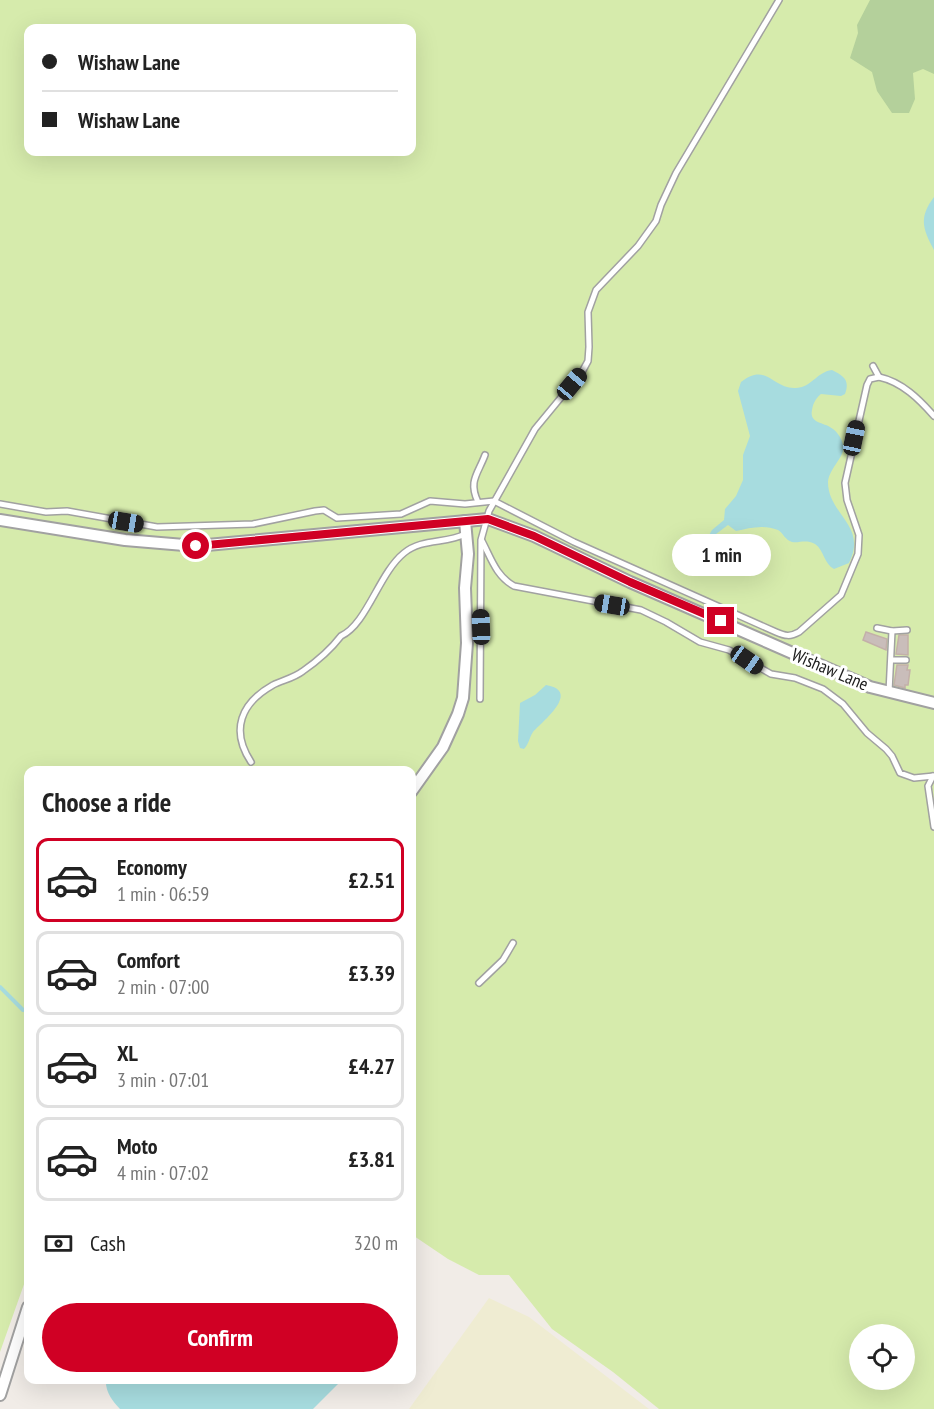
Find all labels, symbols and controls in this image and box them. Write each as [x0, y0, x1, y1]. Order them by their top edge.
text: Wishaw Lane [78, 48, 180, 76]
text: Wishaw Lane [78, 106, 180, 134]
car [554, 364, 590, 404]
car [841, 419, 867, 457]
car [107, 510, 145, 534]
route start [182, 532, 209, 559]
callout: 1 min [672, 534, 771, 576]
text: 1 min [701, 542, 742, 568]
car [593, 593, 631, 617]
route end [707, 607, 734, 634]
car [471, 609, 491, 645]
car [727, 642, 767, 678]
street label: Wishaw Lane [788, 643, 872, 695]
text: Choose a ride [42, 785, 171, 819]
icon: car [45, 853, 99, 907]
text: Economy [117, 853, 187, 881]
text: £2.51 [348, 866, 395, 894]
text: 1 min · 06:59 [117, 881, 209, 907]
icon: car [45, 946, 99, 1000]
text: Comfort [117, 946, 180, 974]
text: £3.39 [348, 959, 395, 987]
text: 2 min · 07:00 [117, 974, 209, 1000]
icon: car [45, 1039, 99, 1093]
text: XL [117, 1039, 138, 1067]
text: £4.27 [348, 1052, 395, 1080]
text: 3 min · 07:01 [117, 1067, 209, 1093]
icon: car [45, 1132, 99, 1186]
text: Moto [117, 1132, 158, 1160]
text: £3.81 [348, 1145, 395, 1173]
text: 4 min · 07:02 [117, 1160, 209, 1186]
icon: cash [42, 1227, 75, 1260]
text: Cash [90, 1229, 126, 1257]
text: 320 m [354, 1230, 398, 1256]
button: Confirm [42, 1303, 398, 1372]
map controls [849, 1324, 915, 1390]
button: locate [849, 1324, 915, 1390]

